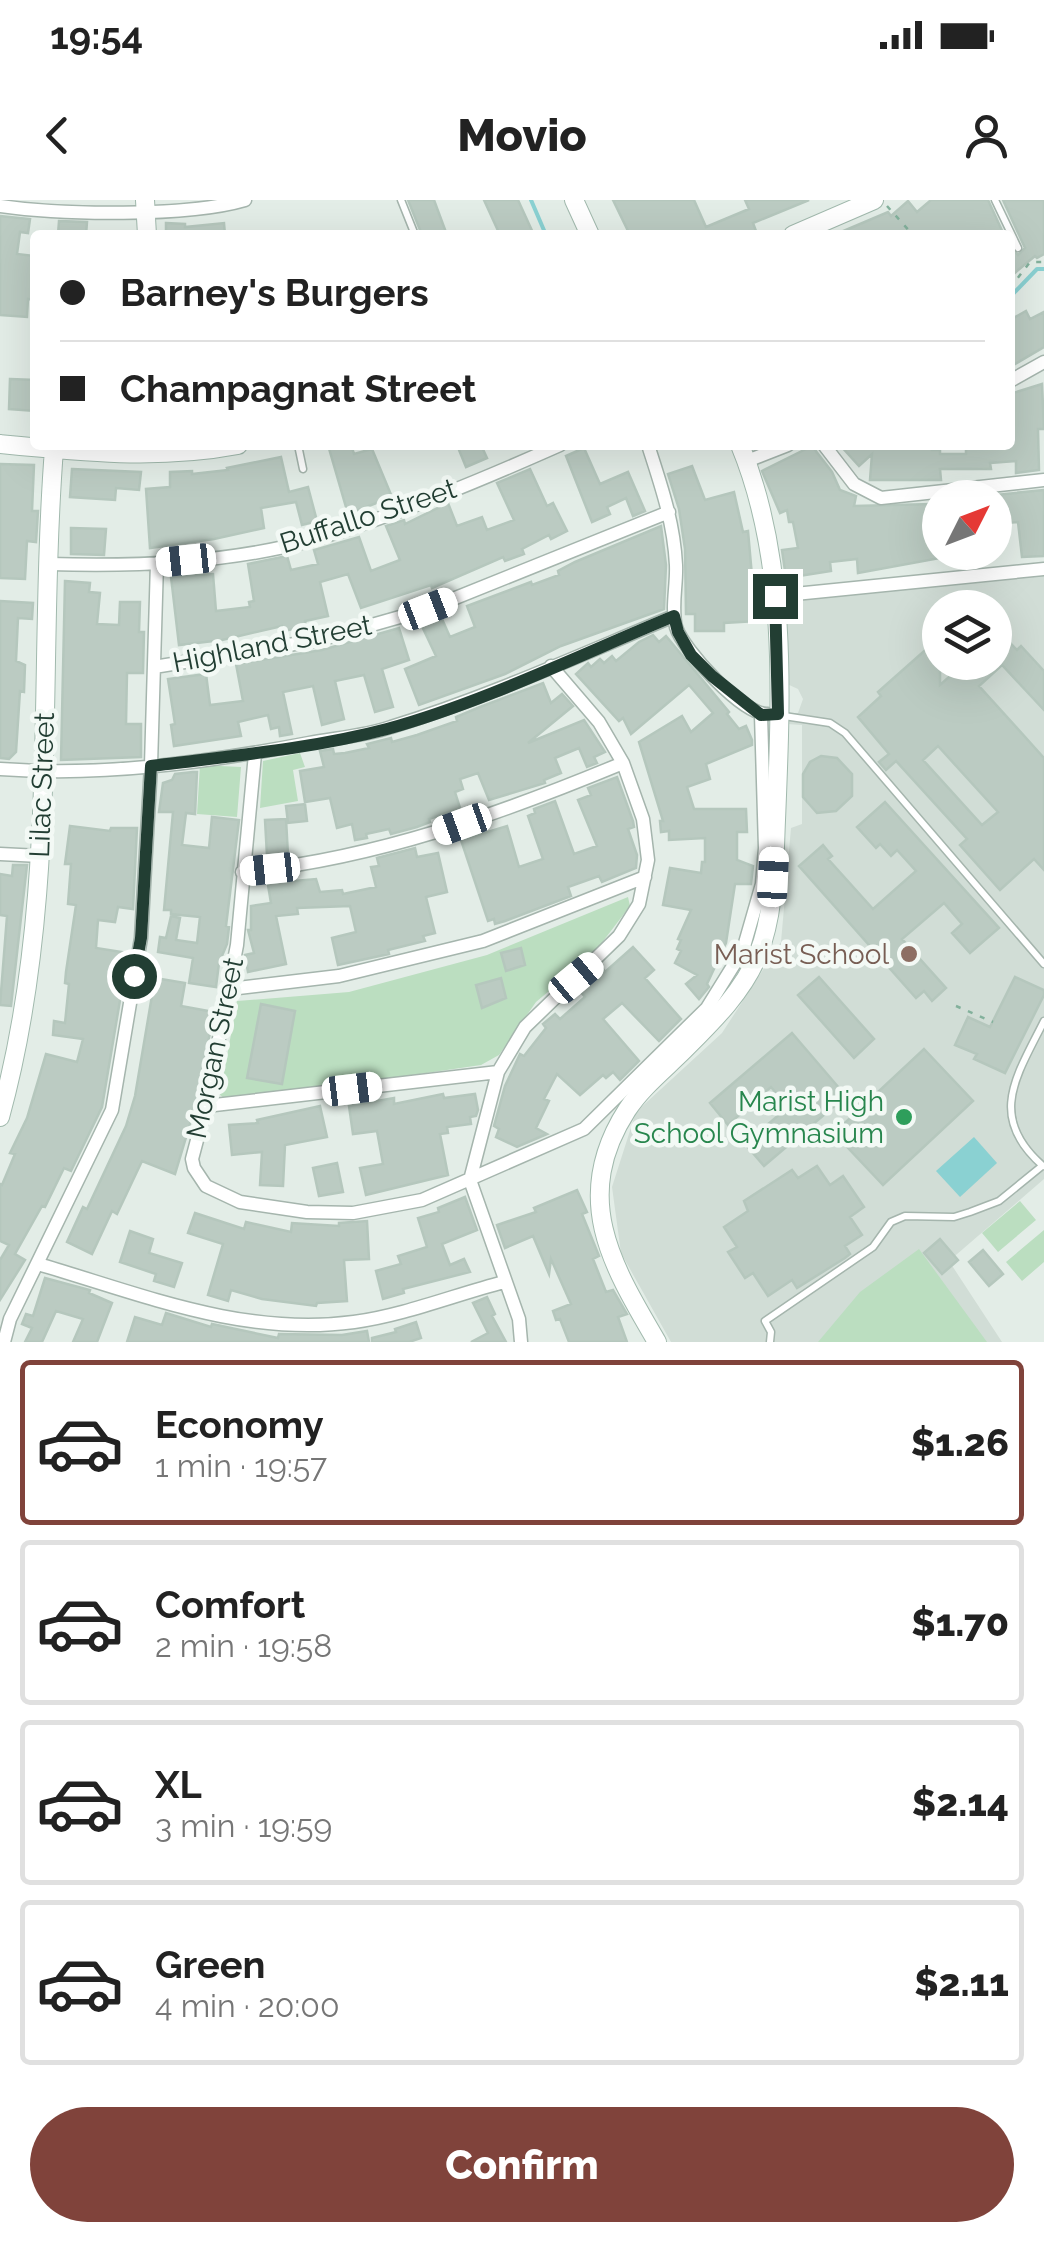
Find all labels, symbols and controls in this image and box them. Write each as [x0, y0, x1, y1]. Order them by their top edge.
text: 19:54 [50, 13, 143, 58]
icon: back [30, 108, 85, 163]
icon: person [959, 108, 1014, 163]
text: Movio [457, 109, 587, 162]
text: Barney's Burgers [120, 270, 429, 315]
text: Champagnat Street [120, 366, 476, 411]
street label: Buffallo Street [276, 472, 461, 560]
north arrow [922, 480, 1012, 570]
map controls [922, 480, 1012, 680]
car [155, 542, 217, 578]
route end [753, 574, 798, 619]
car [395, 584, 461, 634]
button: layers [922, 590, 1012, 680]
street label: Highland Street [170, 608, 375, 679]
street label: Lilac Street [23, 711, 61, 858]
car [429, 800, 495, 848]
car [756, 846, 790, 908]
car [239, 851, 301, 887]
place label: Marist School [714, 938, 889, 971]
marker: Marist School [898, 943, 920, 965]
car [543, 947, 609, 1009]
route start [112, 954, 157, 999]
street label: Morgan Street [180, 954, 250, 1141]
car [320, 1070, 384, 1108]
place label: Marist High School Gymnasium [634, 1085, 884, 1150]
marker: Marist High School Gymnasium [893, 1106, 915, 1128]
icon: car [35, 1398, 125, 1488]
text: Economy [155, 1402, 324, 1447]
text: $1.26 [911, 1420, 1009, 1465]
text: 1 min · 19:57 [155, 1447, 327, 1484]
icon: car [35, 1578, 125, 1668]
text: Comfort [155, 1582, 305, 1627]
text: $1.70 [911, 1600, 1009, 1645]
text: 2 min · 19:58 [155, 1627, 332, 1664]
icon: car [35, 1758, 125, 1848]
text: XL [155, 1762, 202, 1807]
text: $2.14 [912, 1780, 1009, 1825]
text: 3 min · 19:59 [155, 1807, 332, 1844]
icon: car [35, 1938, 125, 2028]
text: Green [155, 1942, 265, 1987]
text: $2.11 [914, 1960, 1009, 2005]
text: 4 min · 20:00 [155, 1987, 339, 2024]
button: Confirm [30, 2107, 1014, 2222]

